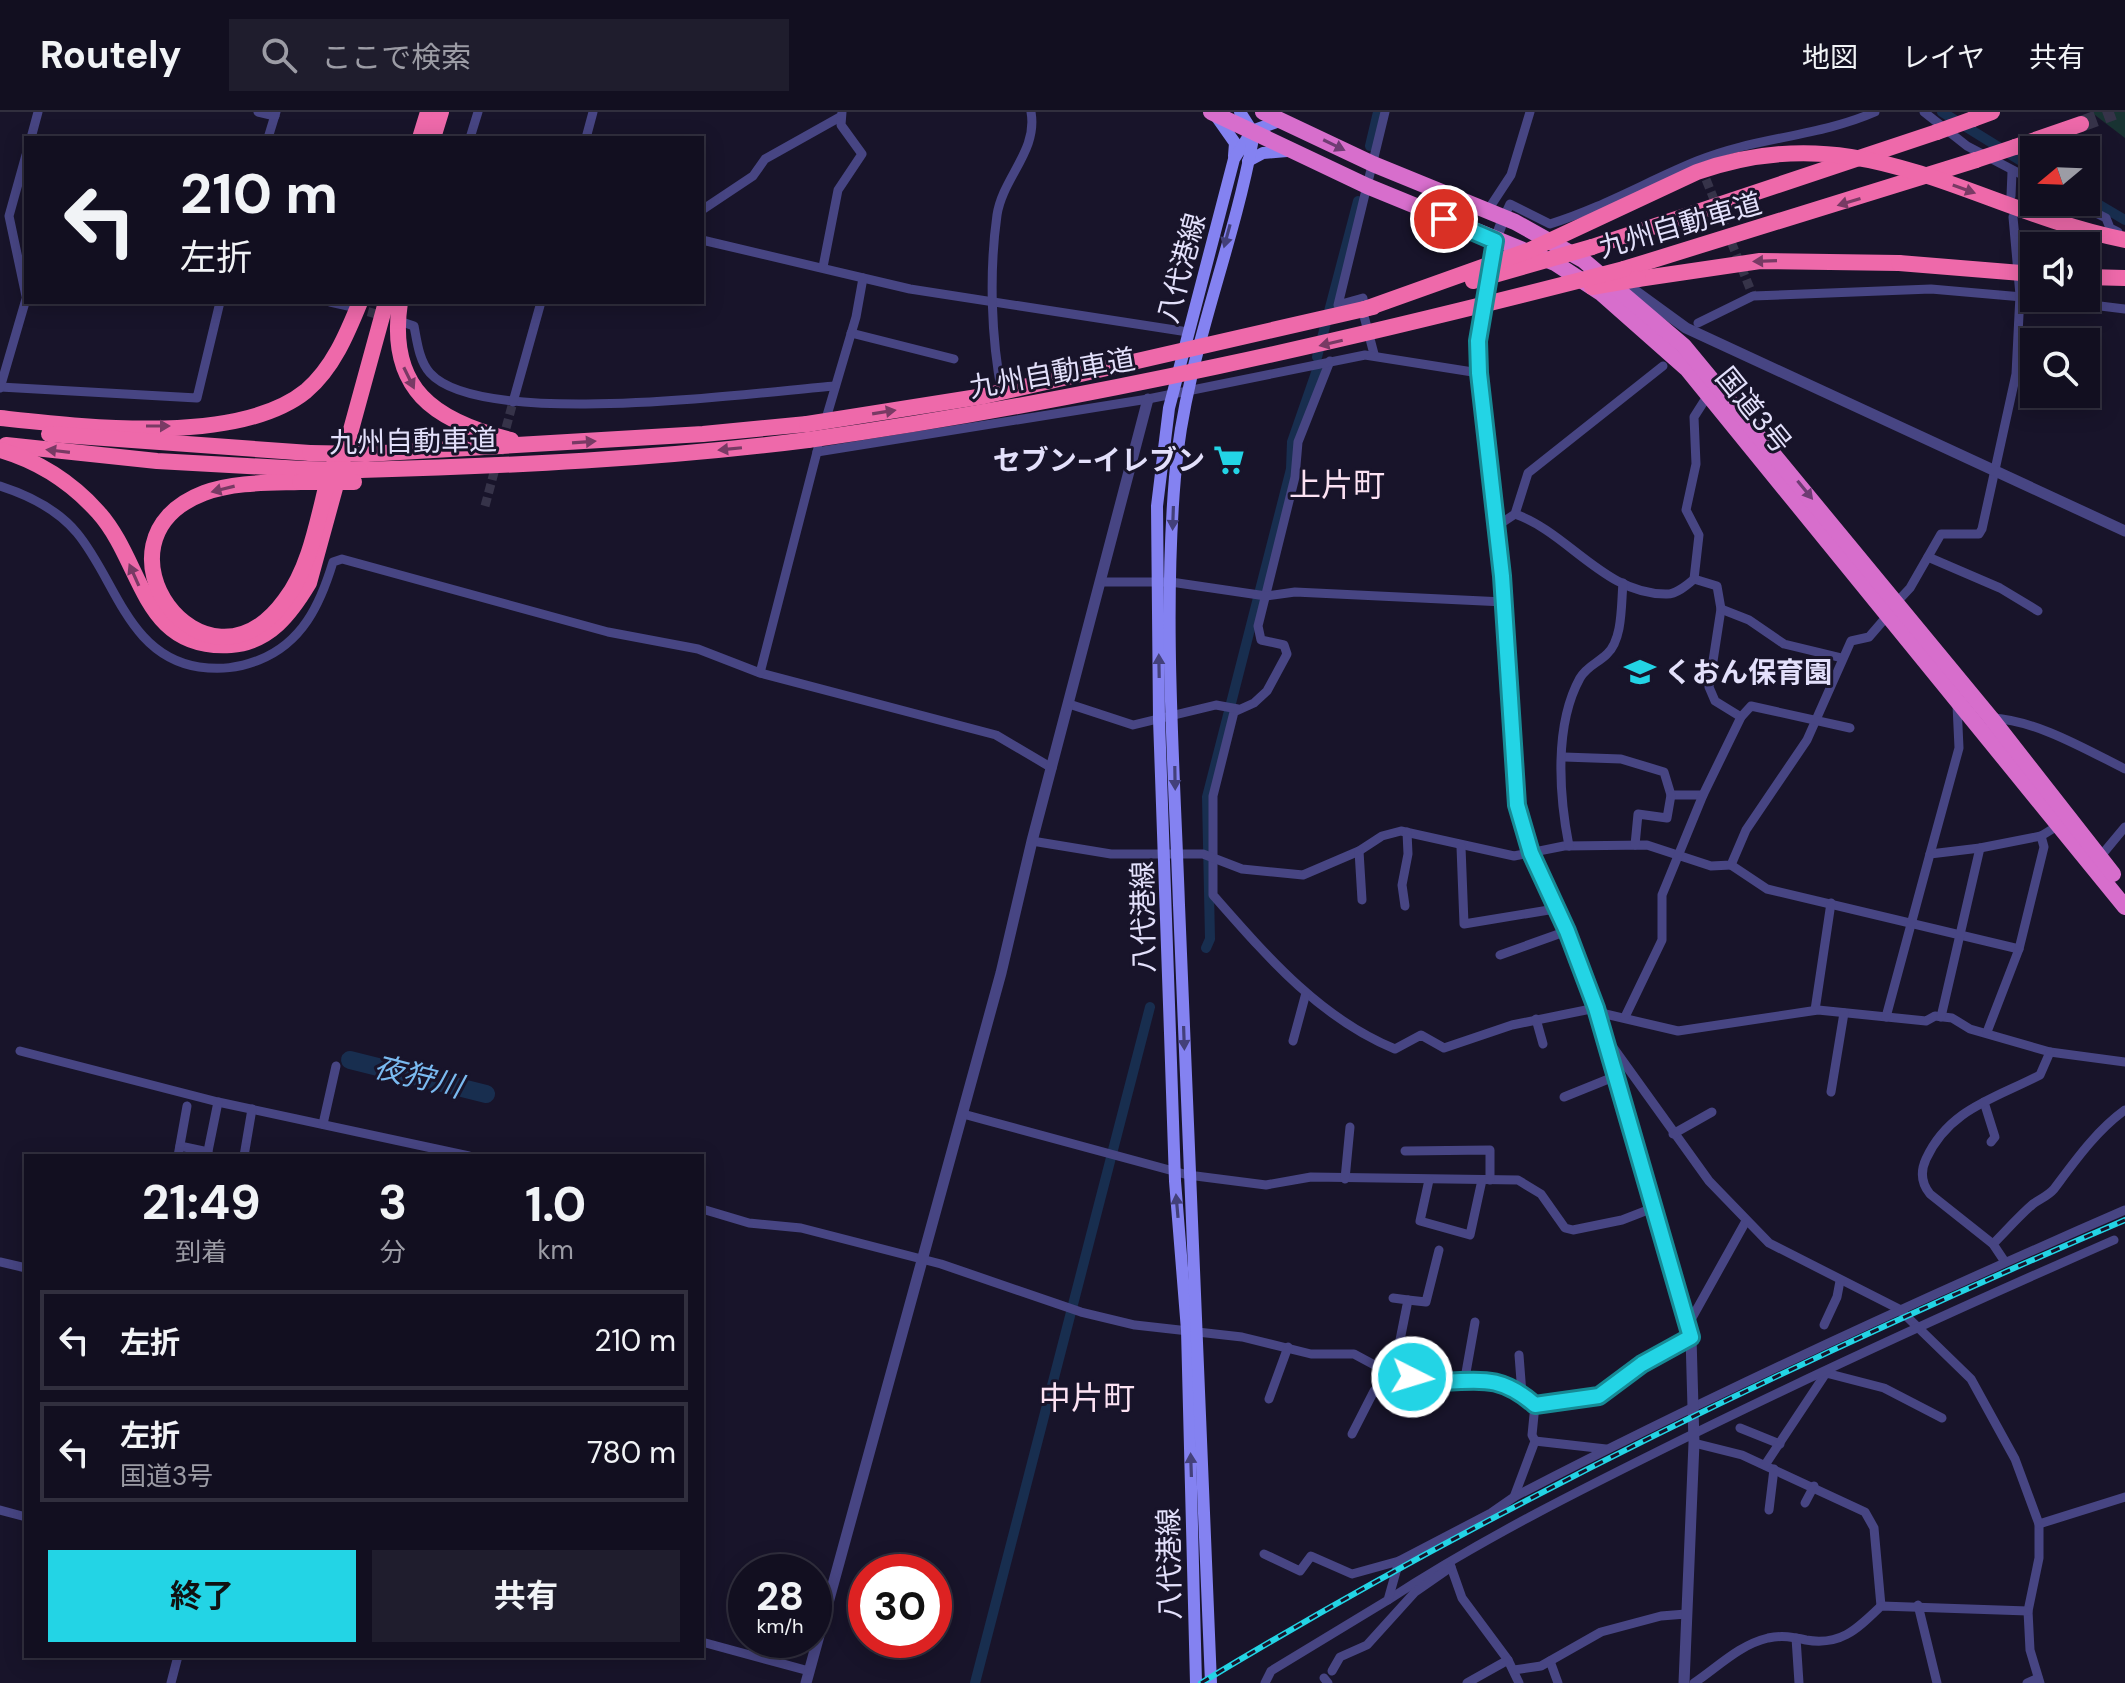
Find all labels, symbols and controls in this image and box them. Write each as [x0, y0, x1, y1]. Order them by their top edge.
search box [229, 19, 789, 91]
text: Routely [40, 30, 181, 80]
icon: search [257, 33, 301, 77]
text: ここで検索 [321, 38, 471, 77]
text: 地図 [1802, 39, 1858, 76]
text: レイヤ [1902, 39, 1985, 76]
text: 共有 [2029, 39, 2085, 76]
north arrow [2020, 136, 2100, 216]
map controls [2020, 136, 2100, 408]
one-way arrow [1322, 138, 1345, 152]
text: 210 m [180, 157, 338, 230]
icon: left [48, 168, 152, 272]
one-way arrow [1952, 184, 1976, 196]
pin [1410, 185, 1478, 253]
street label: 九州自動車道 [1594, 185, 1766, 266]
one-way arrow [1837, 196, 1861, 209]
icon: arrive [1422, 197, 1466, 241]
street label: 八代港線 [1149, 209, 1214, 327]
one-way arrow [1221, 224, 1233, 249]
button: sound [2020, 232, 2100, 312]
text: 左折 [180, 234, 252, 281]
one-way arrow [1752, 255, 1777, 268]
button: search [2020, 328, 2100, 408]
one-way arrow [1318, 337, 1343, 350]
street label: 九州自動車道 [966, 341, 1138, 406]
street label: 国道3号 [1708, 360, 1800, 461]
one-way arrow [402, 366, 416, 389]
one-way arrow [872, 406, 897, 418]
one-way arrow [146, 420, 171, 432]
street label: 九州自動車道 [329, 422, 497, 461]
one-way arrow [572, 435, 597, 448]
place label: セブン-イレブン [993, 442, 1205, 479]
one-way arrow [717, 443, 742, 456]
supermarket icon: セブン-イレブン [1212, 443, 1246, 477]
one-way arrow [45, 444, 70, 457]
district label: 上片町 [1289, 464, 1385, 506]
one-way arrow [1796, 480, 1813, 500]
one-way arrow [210, 483, 235, 495]
one-way arrow [1166, 506, 1179, 531]
one-way arrow [127, 564, 141, 587]
one-way arrow [1152, 653, 1165, 678]
place label: くおん保育園 [1664, 654, 1832, 691]
school or university icon: くおん保育園 [1623, 655, 1657, 689]
one-way arrow [1169, 766, 1182, 791]
street label: 八代港線 [1124, 861, 1163, 973]
one-way arrow [1177, 1026, 1190, 1051]
water label: 夜狩川 [370, 1047, 469, 1107]
text: 21:49 [142, 1171, 261, 1234]
text: 3 [378, 1171, 407, 1234]
text: 1.0 [525, 1173, 586, 1236]
one-way arrow [1170, 1193, 1183, 1218]
text: km [537, 1233, 574, 1267]
text: 到着 [175, 1235, 227, 1269]
text: 分 [380, 1235, 406, 1269]
icon: left [52, 1318, 96, 1362]
text: 210 m [594, 1321, 676, 1360]
text: 左折 [120, 1323, 180, 1362]
position arrow [1370, 1335, 1454, 1419]
district label: 中片町 [1039, 1377, 1135, 1419]
text: 左折 [120, 1416, 180, 1455]
icon: left [52, 1430, 96, 1474]
text: 780 m [587, 1433, 676, 1472]
one-way arrow [1184, 1452, 1197, 1477]
text: 国道3号 [120, 1459, 213, 1493]
street label: 八代港線 [1150, 1508, 1189, 1620]
button: 終了 [48, 1550, 356, 1642]
button: 共有 [372, 1550, 680, 1642]
speed limit sign: 30 [848, 1554, 952, 1658]
text: 28 [756, 1570, 804, 1622]
text: km/h [756, 1613, 804, 1639]

